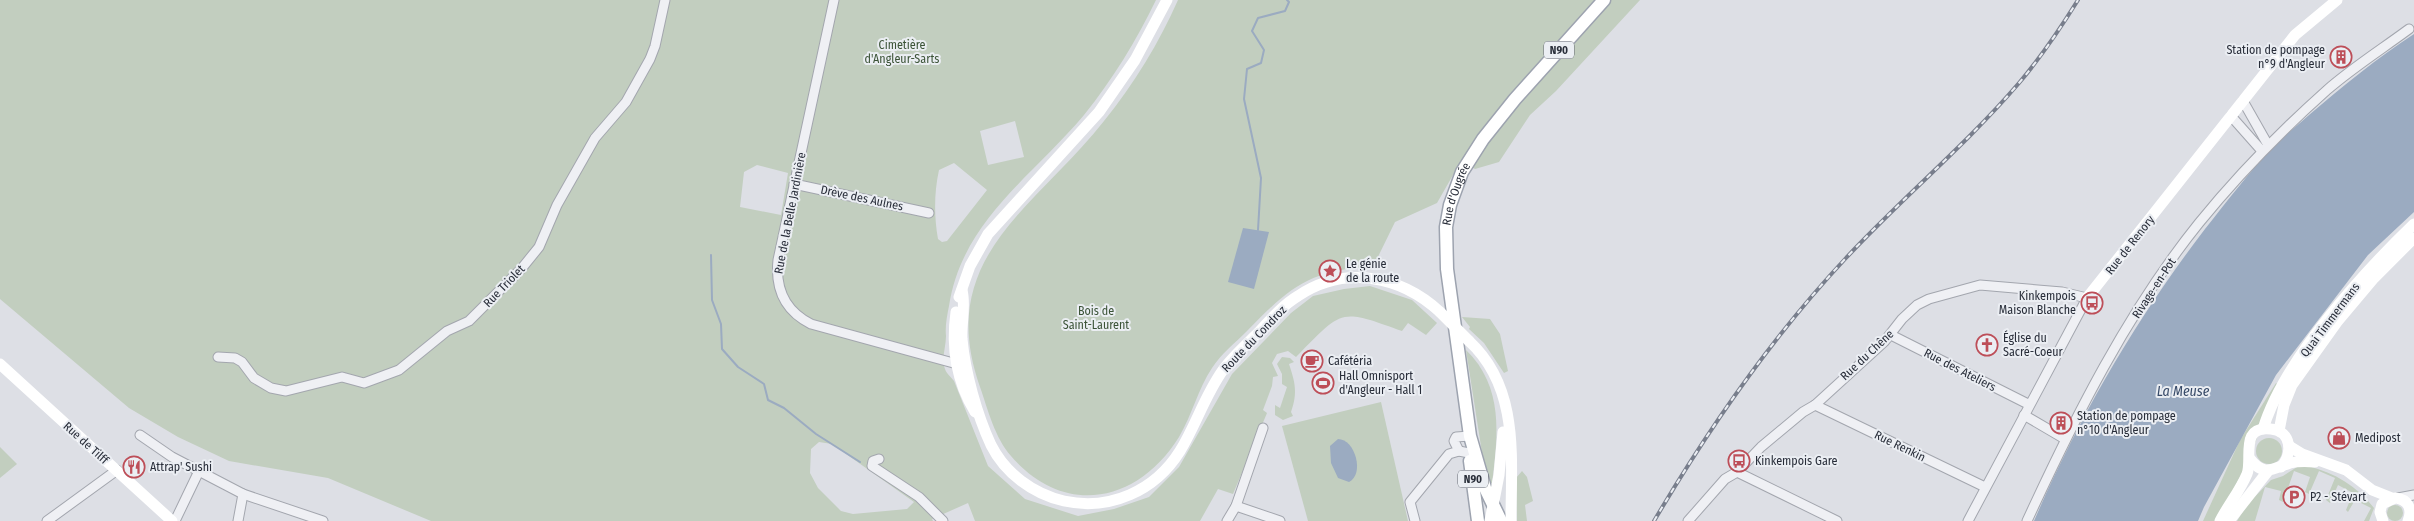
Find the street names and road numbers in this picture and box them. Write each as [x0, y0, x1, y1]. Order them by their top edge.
road number: N90 [1544, 42, 1574, 58]
street label: Rue de la Belle Jardinière [771, 151, 809, 275]
street label: Rue d'Ougrée [1439, 160, 1473, 226]
street label: Drève des Aulnes [819, 182, 905, 214]
street label: Rue de Renory [2103, 212, 2158, 277]
street label: Rivage-en-Pot [2129, 255, 2179, 321]
street label: Rue Triolet [480, 262, 528, 310]
street label: Quai Timmermans [2298, 280, 2362, 360]
street label: Route du Condroz [1219, 303, 1289, 375]
street label: Rue du Chêne [1838, 327, 1897, 383]
street label: Rue des Ateliers [1922, 346, 1998, 394]
street label: Rue de Tilff [61, 419, 112, 468]
street label: Rue Renkin [1872, 428, 1928, 464]
road number: N90 [1458, 470, 1488, 488]

